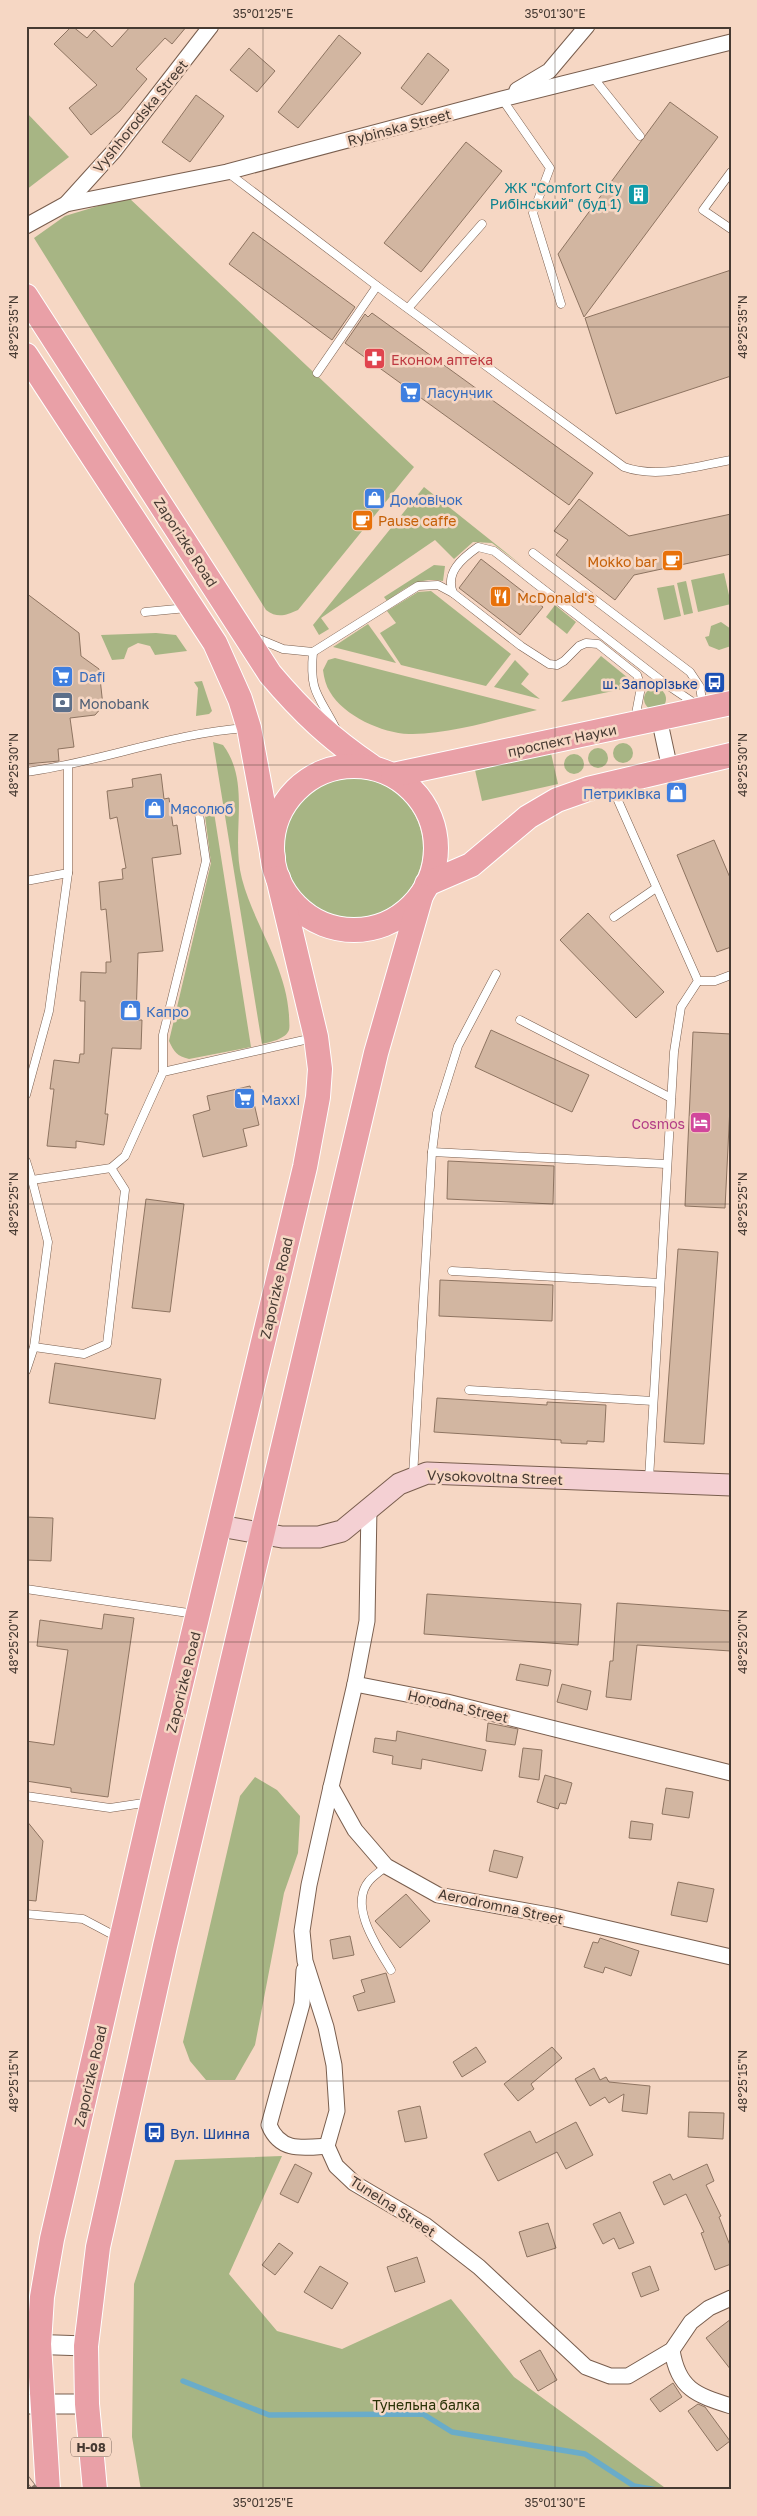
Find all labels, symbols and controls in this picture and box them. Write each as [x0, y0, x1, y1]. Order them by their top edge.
text: 35°01'25"E [233, 6, 293, 21]
text: 35°01'30"E [524, 6, 586, 21]
street label: Vyshhorodska Street [89, 56, 191, 176]
street label: Rybinska Street [345, 105, 453, 149]
place label: ЖК "Comfort City Рибінський" (буд 1) [490, 179, 622, 212]
building icon: ЖК "Comfort City Рибінський" (буд 1) [626, 183, 650, 207]
text: 48°25'35"N [6, 295, 21, 359]
text: 48°25'35"N [735, 295, 750, 359]
pharmacy icon: Економ аптека [363, 347, 387, 371]
place label: Економ аптека [391, 351, 493, 368]
supermarket icon: Ласунчик [399, 380, 423, 404]
place label: Ласунчик [427, 384, 493, 401]
shop icon: Домовічок [362, 487, 386, 511]
place label: Домовічок [390, 491, 463, 508]
street label: Zaporizke Road [151, 494, 221, 590]
cafe icon: Pause caffe [350, 508, 374, 532]
place label: Pause caffe [378, 512, 456, 529]
cafe icon: Mokko bar [661, 549, 685, 573]
place label: Mokko bar [587, 553, 658, 570]
restaurant icon: McDonald's [489, 585, 513, 609]
place label: McDonald's [517, 589, 595, 606]
supermarket icon: Dafi [51, 664, 75, 688]
place label: Dafi [79, 668, 106, 685]
bus stop icon: ш. Запорізьке [702, 671, 726, 695]
place label: ш. Запорізьке [602, 675, 698, 692]
bank icon: Monobank [51, 691, 75, 715]
place label: Monobank [79, 695, 150, 712]
street label: проспект Науки [506, 720, 618, 760]
text: 48°25'30"N [6, 733, 21, 797]
text: 48°25'30"N [735, 733, 750, 797]
shop icon: Петриківка [665, 781, 689, 805]
place label: Петриківка [583, 785, 661, 802]
shop icon: Мясолюб [142, 796, 166, 820]
place label: Мясолюб [170, 800, 233, 817]
shop icon: Капро [118, 999, 142, 1023]
place label: Капро [146, 1003, 189, 1020]
supermarket icon: Maxxi [233, 1087, 257, 1111]
place label: Maxxi [261, 1091, 300, 1108]
hotel icon: Cosmos [689, 1111, 713, 1135]
place label: Cosmos [631, 1115, 685, 1132]
text: 48°25'25"N [6, 1172, 21, 1236]
text: 48°25'25"N [735, 1172, 750, 1236]
street label: Zaporizke Road [256, 1236, 296, 1340]
street label: Vysokovoltna Street [427, 1466, 563, 1488]
text: 48°25'20"N [6, 1610, 21, 1674]
text: 48°25'20"N [735, 1610, 750, 1674]
street label: Zaporizke Road [162, 1630, 204, 1734]
street label: Horodna Street [406, 1686, 510, 1726]
street label: Aerodromna Street [437, 1884, 565, 1928]
street label: Zaporizke Road [70, 2024, 110, 2128]
text: 48°25'15"N [6, 2050, 21, 2112]
text: 48°25'15"N [735, 2050, 750, 2112]
bus stop icon: Вул. Шинна [142, 2121, 166, 2145]
place label: Вул. Шинна [170, 2125, 250, 2142]
street label: Tunelna Street [347, 2172, 439, 2240]
park label: Тунельна балка [372, 2396, 480, 2413]
road number: Н-08 [71, 2438, 111, 2456]
text: 35°01'25"E [233, 2495, 293, 2510]
text: 35°01'30"E [524, 2495, 586, 2510]

